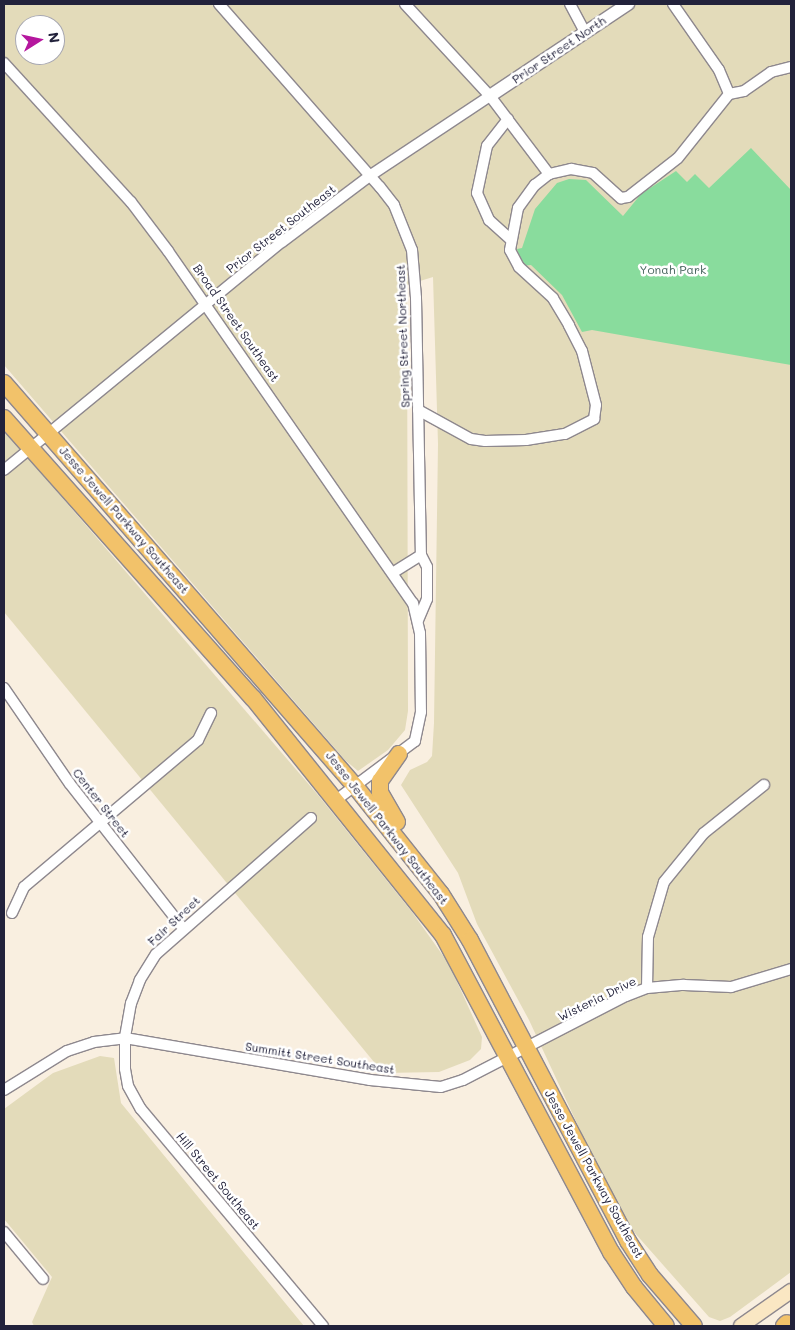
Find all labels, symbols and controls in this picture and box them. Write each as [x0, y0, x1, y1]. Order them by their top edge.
street label: Prior Street North [509, 13, 609, 87]
north arrow [15, 15, 65, 65]
text: N [44, 31, 65, 44]
street label: Prior Street Southeast [224, 182, 338, 276]
street label: Broad Street Southeast [190, 262, 282, 384]
park label: Yonah Park [640, 263, 706, 277]
street label: Spring Street Northeast [393, 264, 413, 408]
street label: Jesse Jewell Parkway Southeast [56, 444, 192, 596]
street label: Jesse Jewell Parkway Southeast [323, 749, 451, 907]
street label: Center Street [70, 766, 132, 840]
street label: Fair Street [145, 893, 203, 949]
street label: Wisteria Drive [555, 974, 639, 1024]
street label: Summitt Street Southeast [244, 1039, 396, 1077]
street label: Jesse Jewell Parkway Southeast [542, 1087, 646, 1261]
street label: Hill Street Southeast [173, 1129, 263, 1233]

